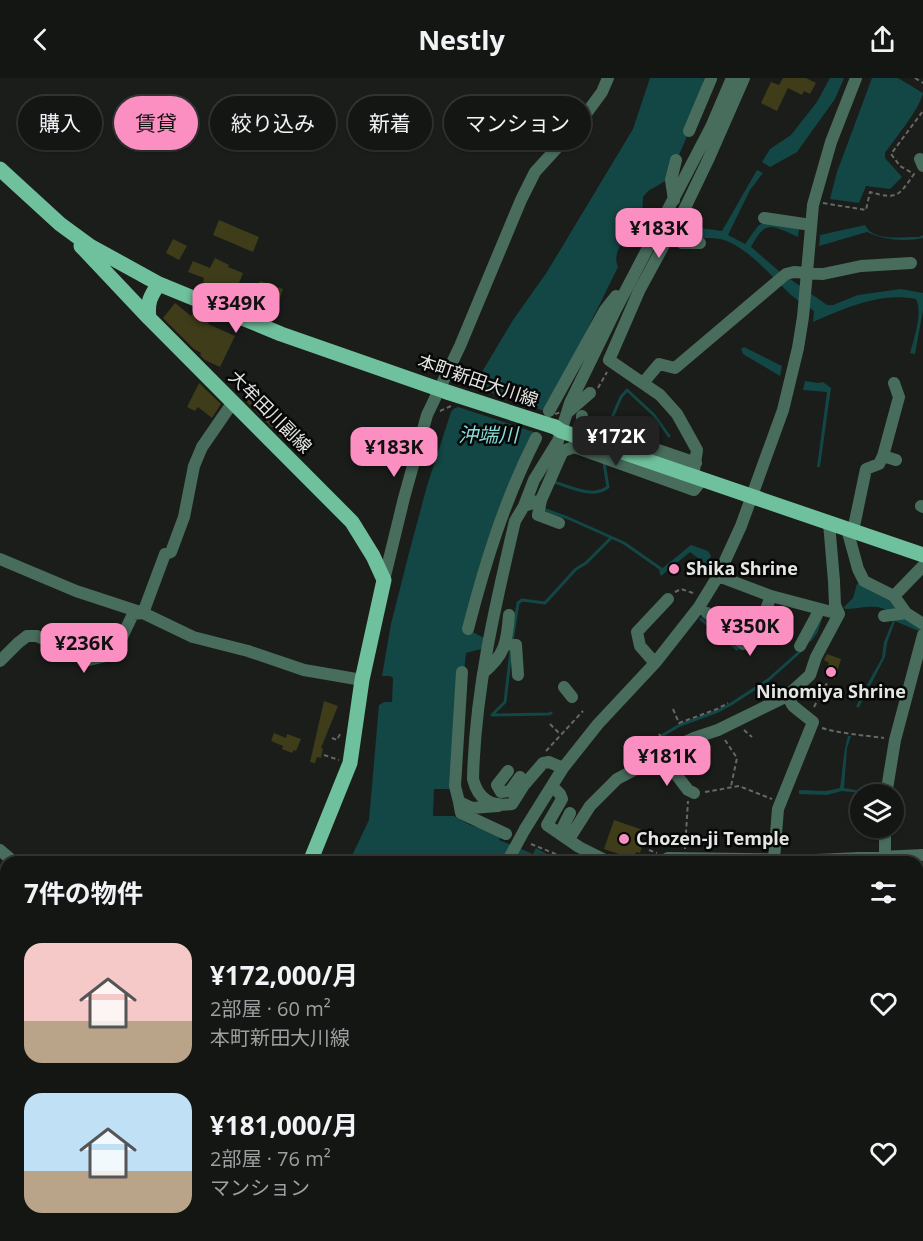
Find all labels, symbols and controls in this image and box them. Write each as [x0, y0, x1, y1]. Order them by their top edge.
text: Nestly [418, 21, 505, 58]
icon: back [24, 23, 57, 56]
icon: share [866, 23, 899, 56]
chip: 購入 [18, 96, 102, 150]
chip: 賃貸 [114, 96, 198, 150]
chip: 絞り込み [210, 96, 336, 150]
chip: 新着 [348, 96, 432, 150]
chip: マンション [444, 96, 591, 150]
pin: ¥183K [617, 208, 701, 259]
text: ¥183K [629, 214, 689, 241]
pin: ¥349K [194, 283, 278, 334]
text: ¥349K [206, 289, 266, 316]
street label: 本町新田大川線 [415, 348, 542, 412]
street label: 大牟田川副線 [224, 365, 317, 458]
pin: ¥172K [574, 416, 658, 467]
water label: 沖端川 [458, 421, 520, 448]
text: ¥172K [586, 422, 646, 449]
pin: ¥183K [352, 427, 436, 478]
text: ¥183K [364, 433, 424, 460]
place label: Shika Shrine [686, 556, 798, 580]
marker: Shika Shrine [667, 562, 681, 576]
pin: ¥350K [708, 606, 792, 657]
text: ¥350K [720, 612, 780, 639]
pin: ¥236K [42, 623, 126, 674]
text: ¥236K [54, 629, 114, 656]
marker: Ninomiya Shrine [824, 665, 838, 679]
place label: Ninomiya Shrine [756, 679, 906, 703]
pin: ¥181K [625, 736, 709, 787]
text: ¥181K [637, 742, 697, 769]
map controls [850, 784, 904, 838]
button: layers [850, 784, 904, 838]
place label: Chozen-ji Temple [636, 826, 789, 850]
marker: Chozen-ji Temple [617, 832, 631, 846]
text: 7件の物件 [24, 875, 143, 911]
icon: filters [867, 876, 900, 909]
text: ¥172,000/月 [210, 957, 358, 993]
icon: home [72, 967, 144, 1039]
icon: heart [867, 987, 900, 1020]
text: 2部屋 · 60 m² [210, 995, 331, 1022]
text: 本町新田大川線 [210, 1024, 350, 1051]
text: ¥181,000/月 [210, 1107, 358, 1143]
icon: home [72, 1117, 144, 1189]
icon: heart [867, 1137, 900, 1170]
text: 2部屋 · 76 m² [210, 1145, 331, 1172]
text: マンション [210, 1174, 310, 1201]

